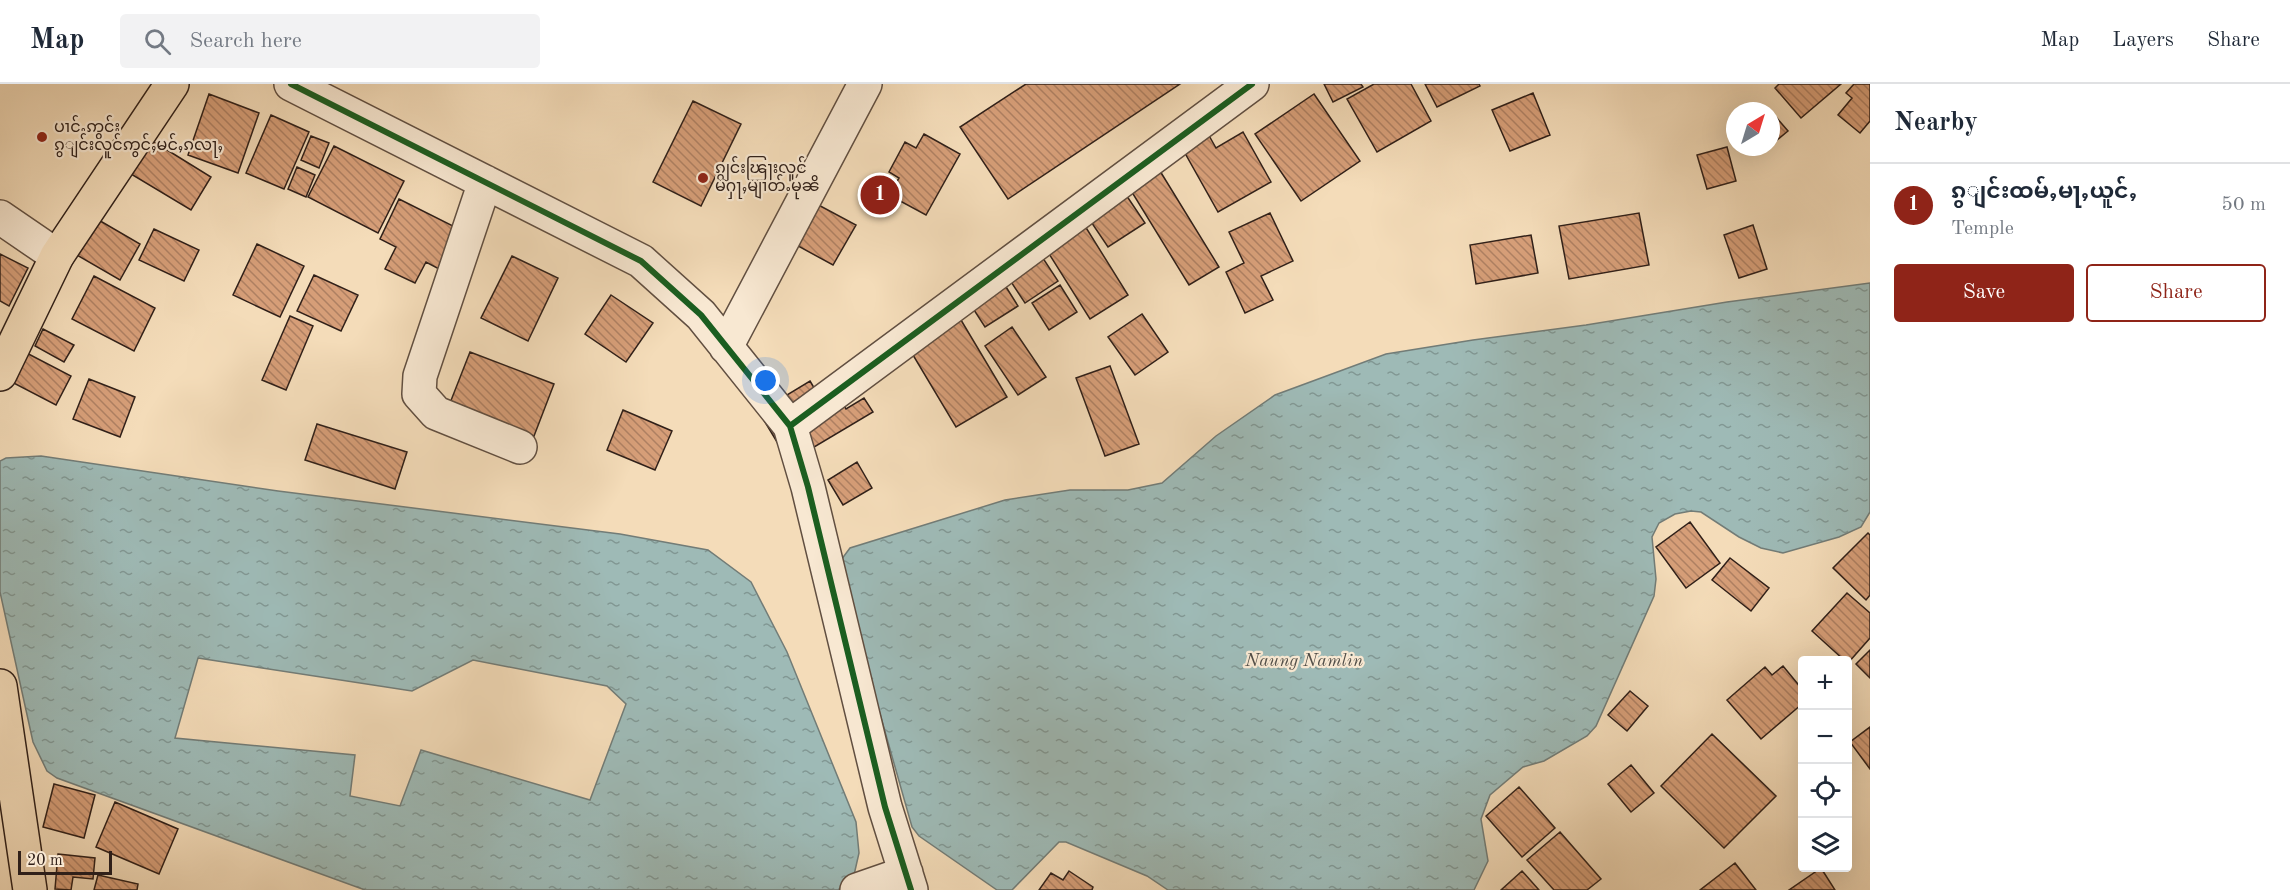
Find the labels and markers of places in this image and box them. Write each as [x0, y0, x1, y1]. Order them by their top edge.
place label: ပၢင်ႇဢွင်ႈ ၵွျင်းလူင်ဢွင်ႇမင်ႇၵလႃႇ [54, 115, 223, 159]
marker: ပၢင်ႇဢွင်ႈ ၵွျင်းလူင်ဢွင်ႇမင်ႇၵလႃႇ [35, 130, 49, 144]
place label: ၵျွင်းၽြႃးလူင် မႁႃႇမျၢတ်ႉမုၼိ [715, 156, 820, 200]
marker: ၵျွင်းၽြႃးလူင် မႁႃႇမျၢတ်ႉမုၼိ [696, 171, 710, 185]
pin: 1 [860, 172, 900, 218]

